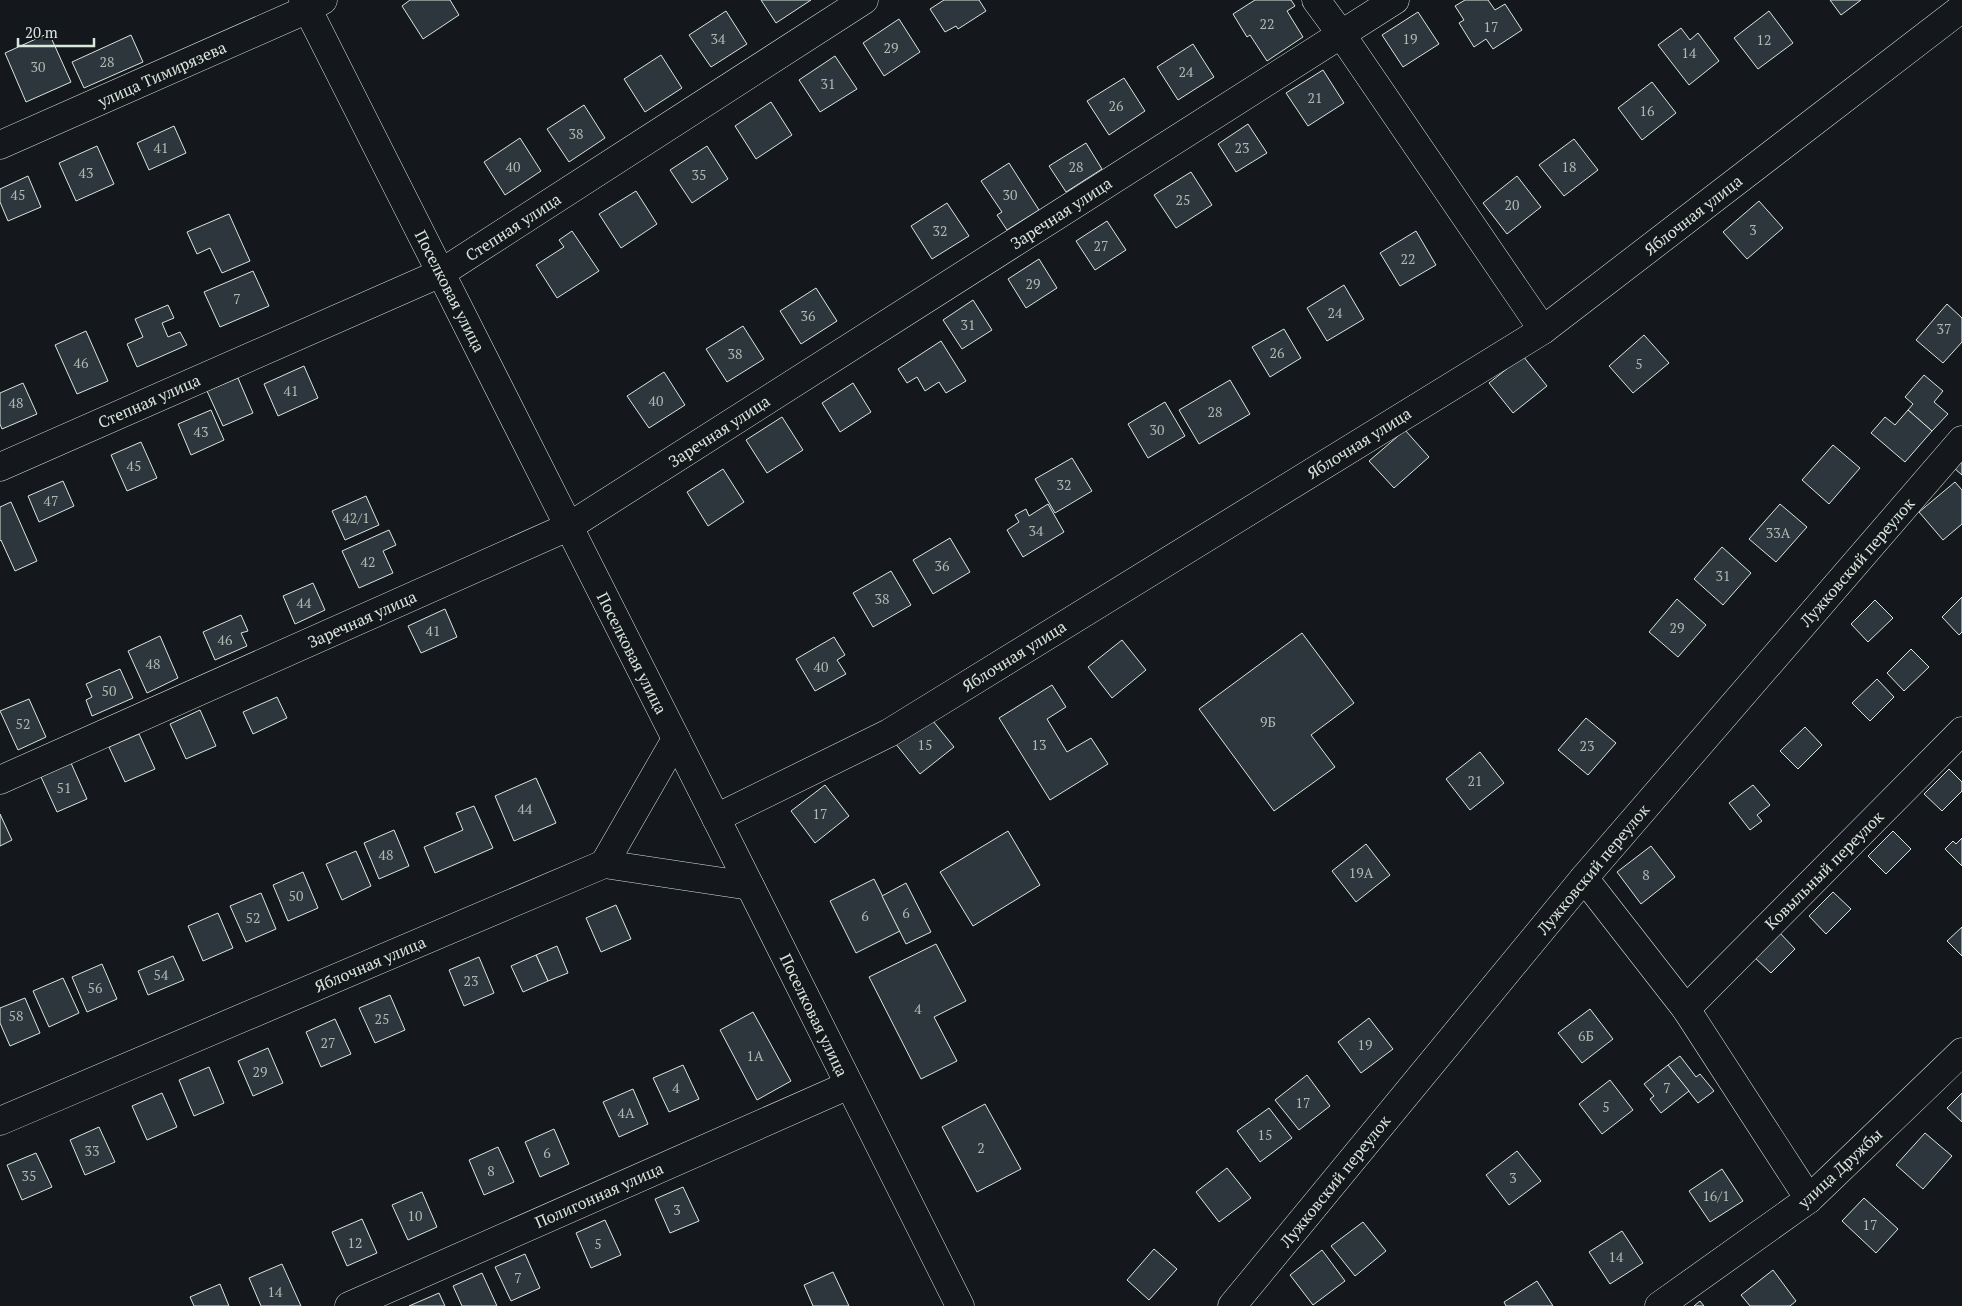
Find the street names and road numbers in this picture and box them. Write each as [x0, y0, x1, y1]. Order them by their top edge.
street label: улица Тимирязева [93, 36, 230, 113]
street label: Яблочная улица [1639, 170, 1747, 260]
street label: Заречная улица [1006, 172, 1116, 254]
street label: Степная улица [461, 188, 565, 266]
street label: Поселковая улица [410, 226, 490, 356]
street label: Степная улица [94, 369, 204, 433]
street label: Заречная улица [664, 390, 774, 472]
street label: Яблочная улица [1303, 402, 1415, 484]
street label: Лужковский переулок [1794, 493, 1919, 632]
street label: Заречная улица [304, 585, 420, 653]
street label: Поселковая улица [592, 588, 672, 718]
street label: Яблочная улица [958, 615, 1070, 697]
street label: Лужковский переулок [1531, 799, 1654, 940]
street label: Ковыльный переулок [1760, 805, 1889, 934]
street label: Яблочная улица [311, 931, 429, 997]
street label: Поселковая улица [775, 950, 853, 1080]
street label: Лужковский переулок [1274, 1110, 1395, 1252]
street label: улица Дружбы [1792, 1123, 1887, 1214]
street label: Полигонная улица [531, 1157, 667, 1233]

